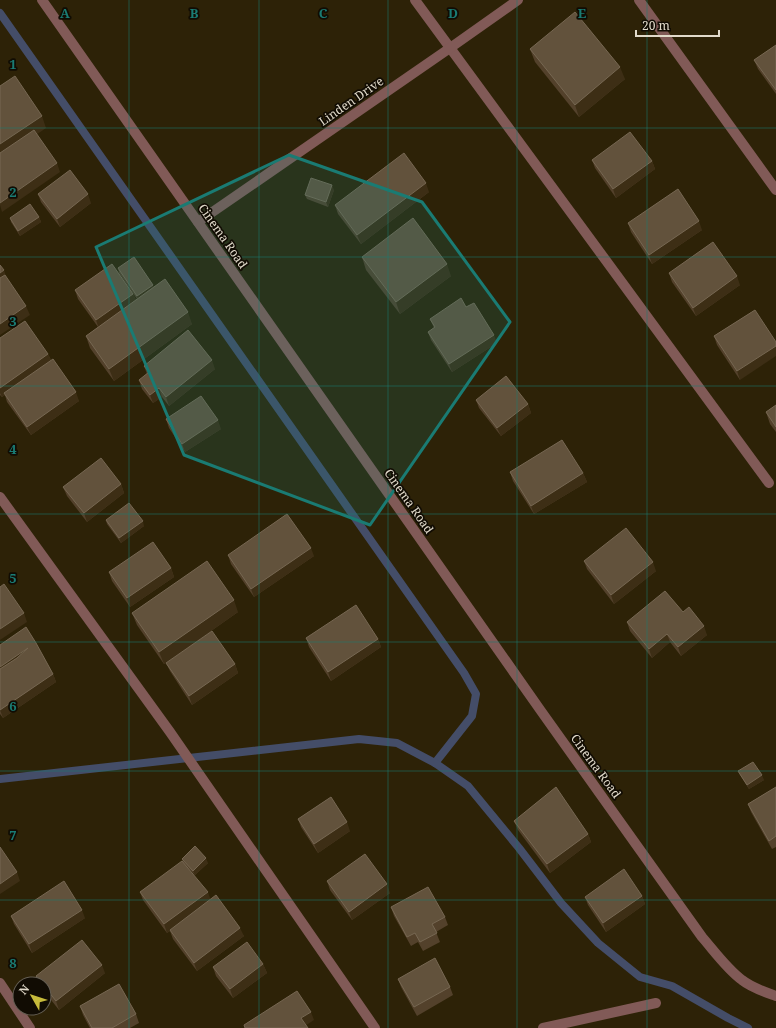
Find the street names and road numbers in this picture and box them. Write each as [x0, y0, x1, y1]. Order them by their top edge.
street label: Linden Drive [315, 72, 387, 130]
street label: Cinema Road [194, 200, 252, 272]
street label: Cinema Road [380, 465, 438, 537]
street label: Cinema Road [567, 730, 625, 802]

